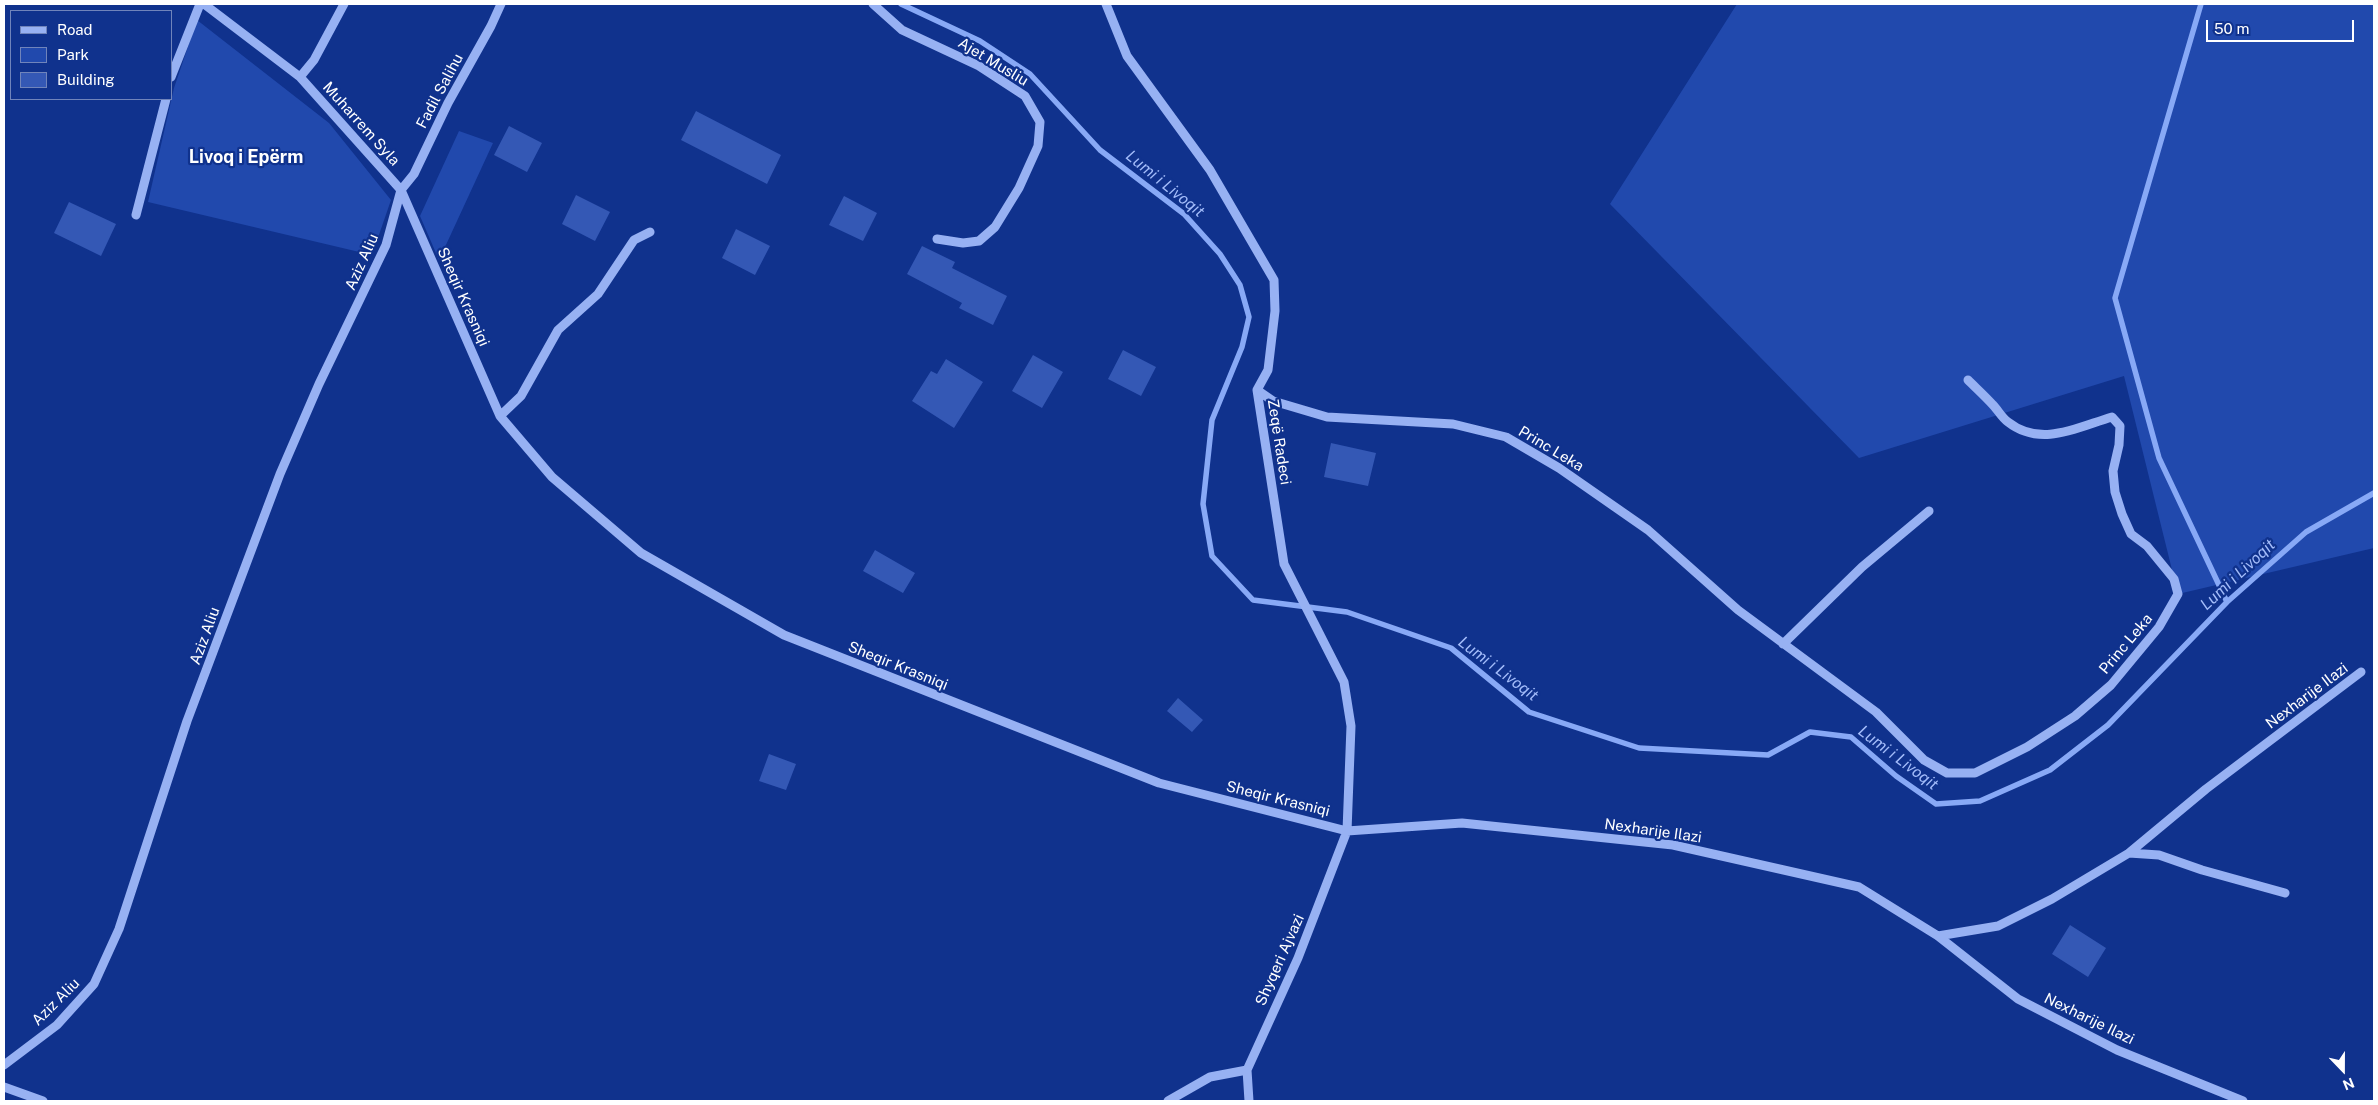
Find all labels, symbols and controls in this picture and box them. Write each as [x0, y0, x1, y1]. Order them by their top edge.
legend [10, 10, 172, 100]
scale bar [2208, 10, 2356, 42]
text: 50 m [2214, 20, 2249, 37]
text: Road [57, 21, 93, 38]
street label: Ajet Musliu [955, 34, 1031, 90]
text: Park [57, 46, 89, 63]
street label: Fadil Salihu [413, 51, 467, 131]
text: Building [57, 71, 115, 88]
street label: Muharrem Syla [319, 78, 403, 170]
district label: Livoq i Epërm [189, 146, 303, 168]
water label: Lumi i Livoqit [1122, 147, 1208, 221]
street label: Aziz Aliu [342, 231, 382, 293]
street label: Sheqir Krasniqi [433, 245, 493, 349]
street label: Zeqë Radeci [1263, 398, 1295, 486]
street label: Princ Leka [1515, 422, 1587, 476]
water label: Lumi i Livoqit [2197, 535, 2279, 615]
street label: Aziz Aliu [186, 605, 224, 667]
street label: Princ Leka [2096, 610, 2156, 678]
water label: Lumi i Livoqit [1454, 633, 1542, 705]
street label: Sheqir Krasniqi [845, 638, 951, 694]
street label: Nexharije Ilazi [2262, 659, 2352, 733]
water label: Lumi i Livoqit [1854, 722, 1942, 794]
street label: Sheqir Krasniqi [1224, 777, 1332, 821]
street label: Nexharije Ilazi [1603, 815, 1703, 847]
street label: Shyqeri Ajvazi [1252, 912, 1308, 1008]
street label: Aziz Aliu [28, 974, 84, 1030]
street label: Nexharije Ilazi [2041, 989, 2137, 1049]
north arrow [2318, 1045, 2368, 1095]
text: N [2341, 1074, 2357, 1093]

